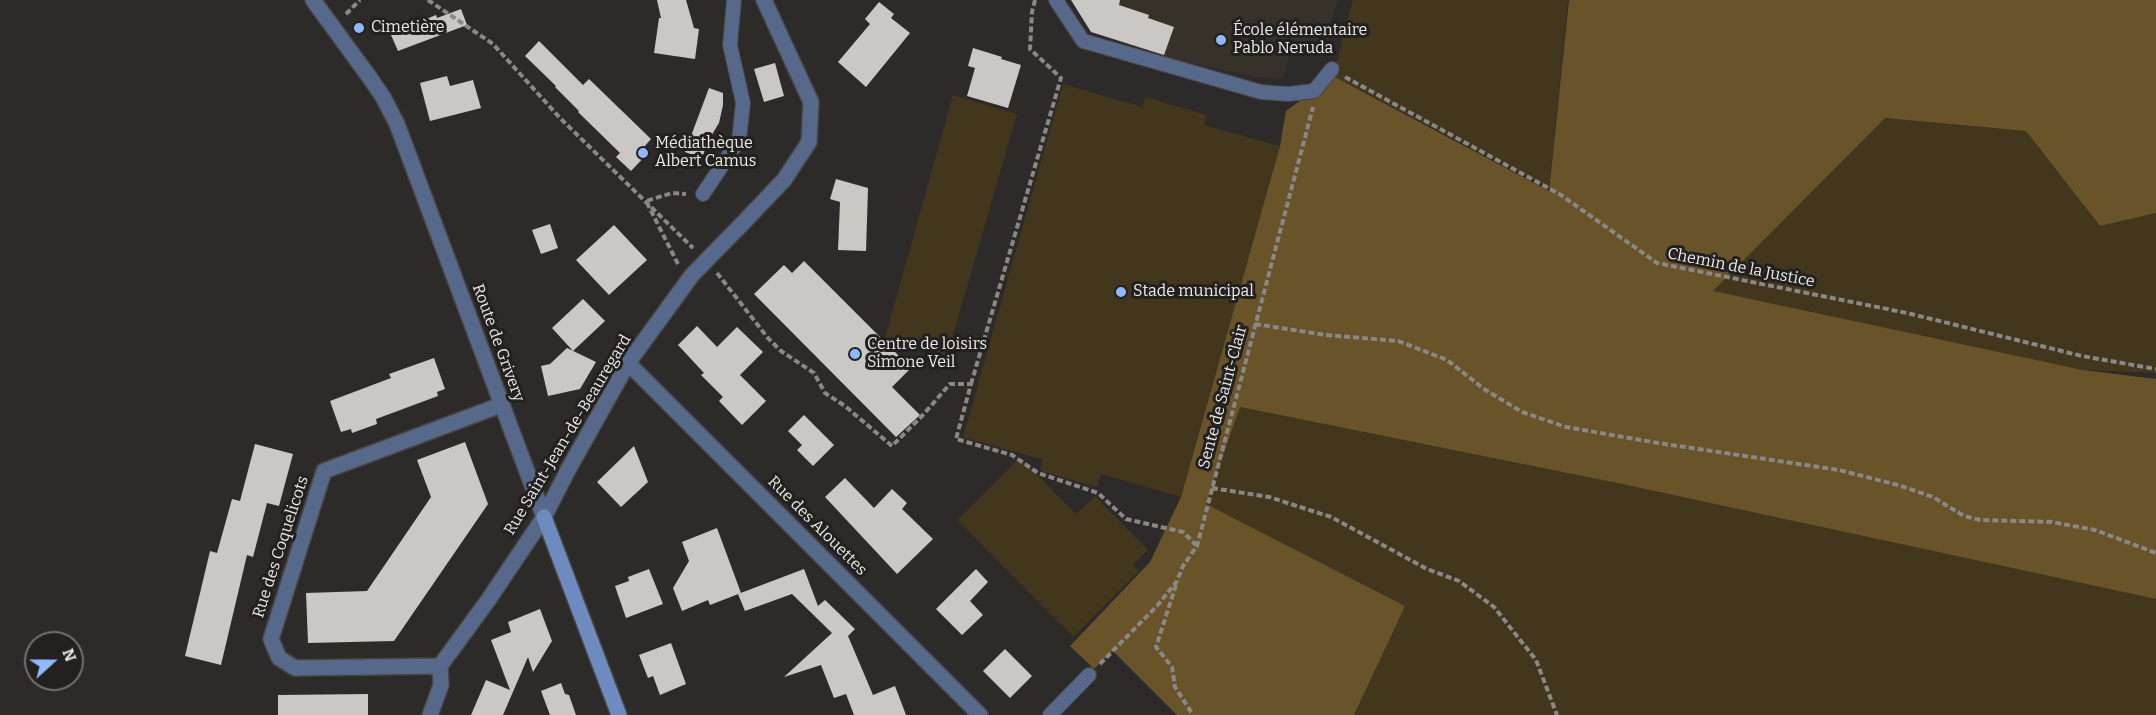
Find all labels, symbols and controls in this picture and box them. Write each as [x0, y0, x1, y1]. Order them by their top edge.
place label: Cimetière [371, 18, 444, 38]
marker: Cimetière [352, 21, 366, 35]
place label: École élémentaire Pablo Neruda [1233, 21, 1367, 59]
marker: École élémentaire Pablo Neruda [1214, 33, 1228, 47]
place label: Médiathèque Albert Camus [655, 134, 756, 172]
marker: Médiathèque Albert Camus [636, 146, 650, 160]
street label: Chemin de la Justice [1666, 244, 1816, 292]
street label: Route de Grivery [468, 281, 528, 405]
place label: Stade municipal [1133, 282, 1254, 302]
marker: Stade municipal [1114, 285, 1128, 299]
street label: Sente de Saint-Clair [1195, 323, 1251, 471]
street label: Rue Saint-Jean-de-Beauregard [500, 331, 636, 539]
place label: Centre de loisirs Simone Veil [867, 335, 987, 373]
marker: Centre de loisirs Simone Veil [848, 347, 862, 361]
street label: Rue des Alouettes [763, 472, 871, 580]
street label: Rue des Coquelicots [249, 474, 313, 620]
north arrow [24, 631, 84, 691]
text: N [58, 646, 80, 664]

